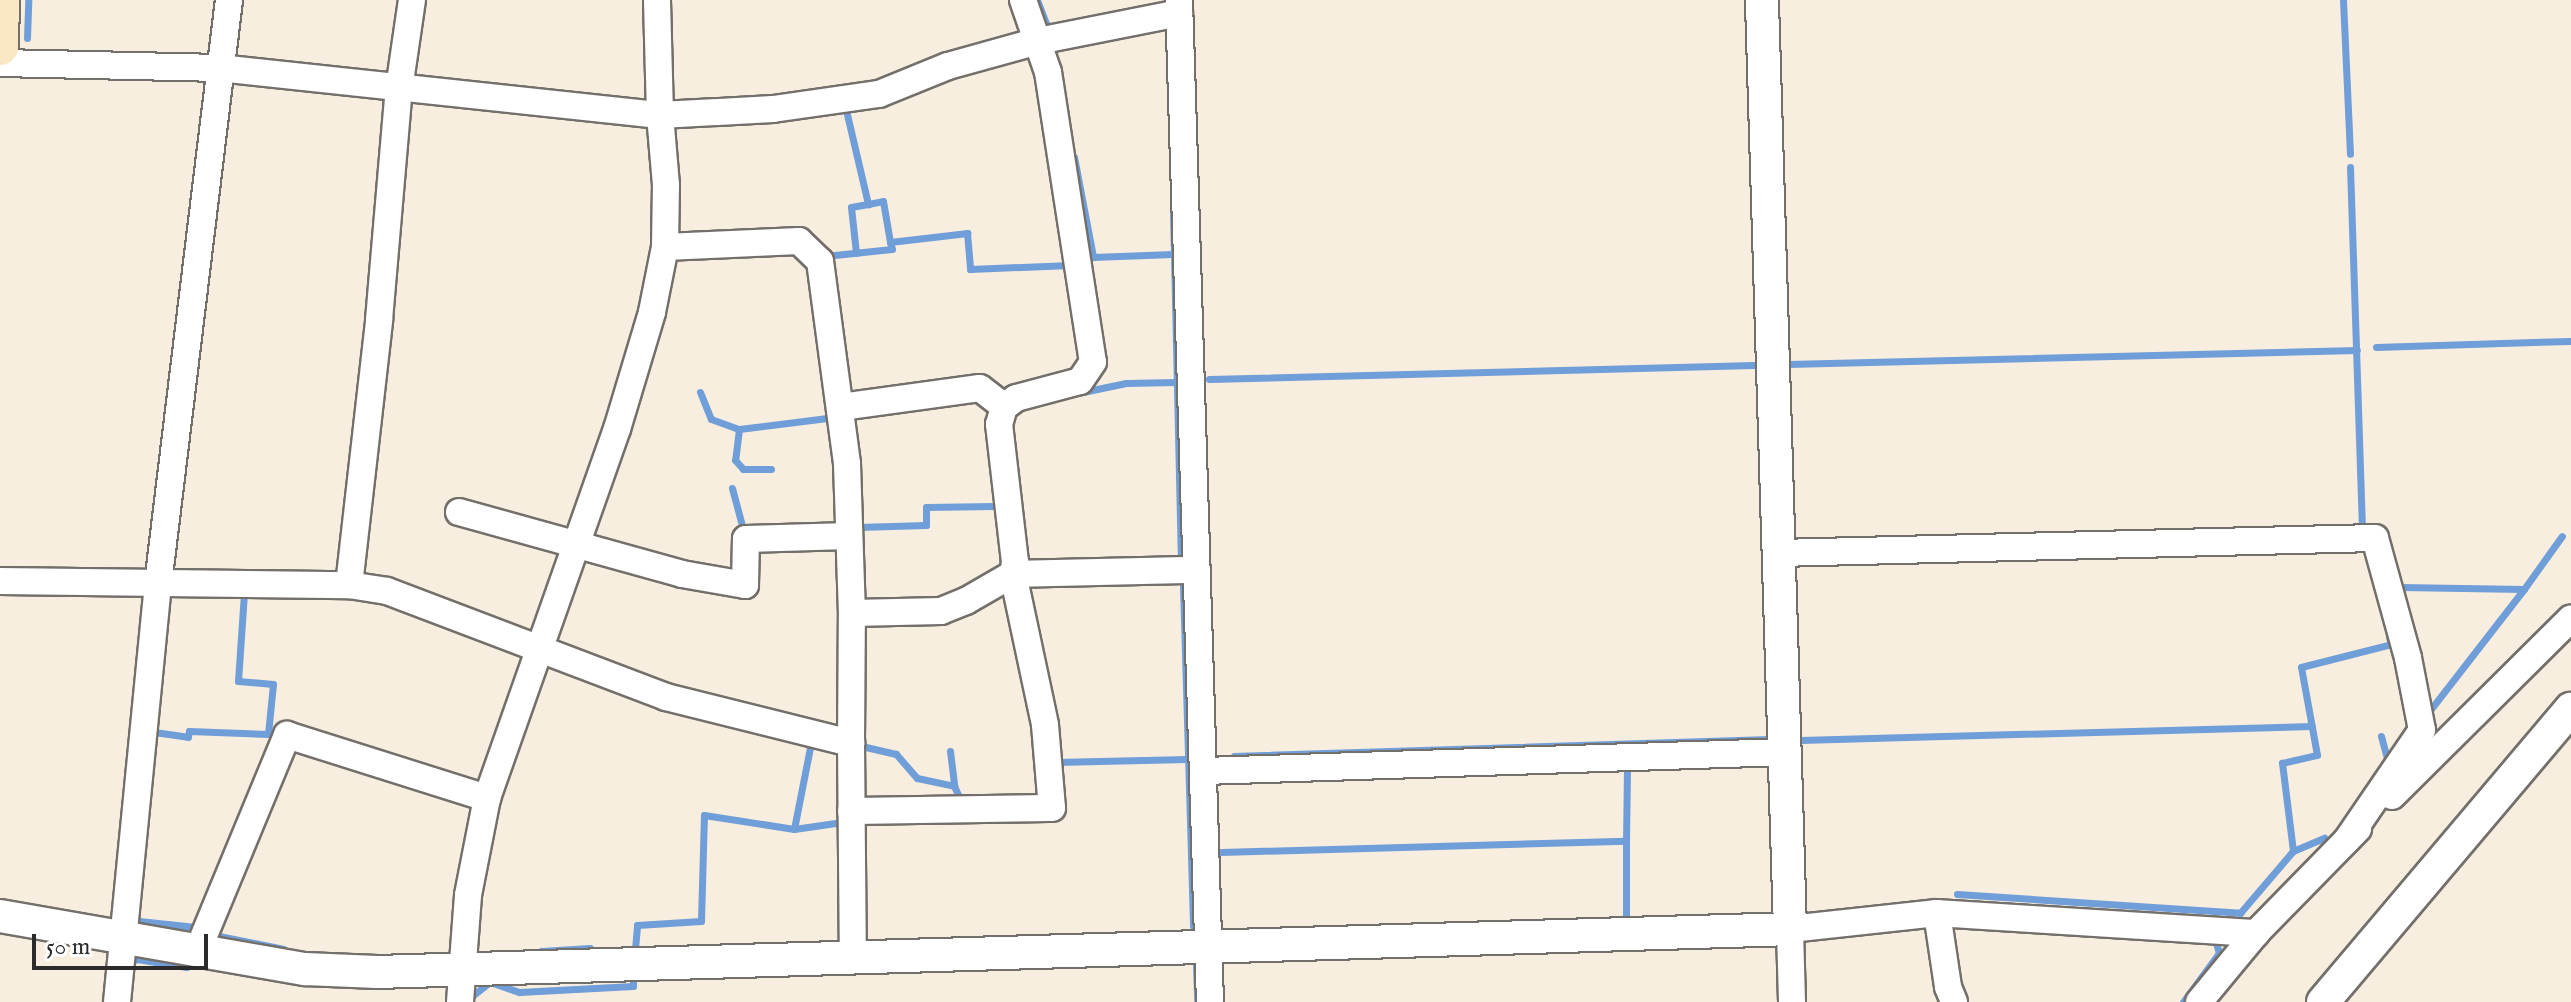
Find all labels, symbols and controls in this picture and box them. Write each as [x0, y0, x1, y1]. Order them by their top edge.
scale bar [36, 918, 212, 968]
text: 50 m [46, 932, 90, 963]

